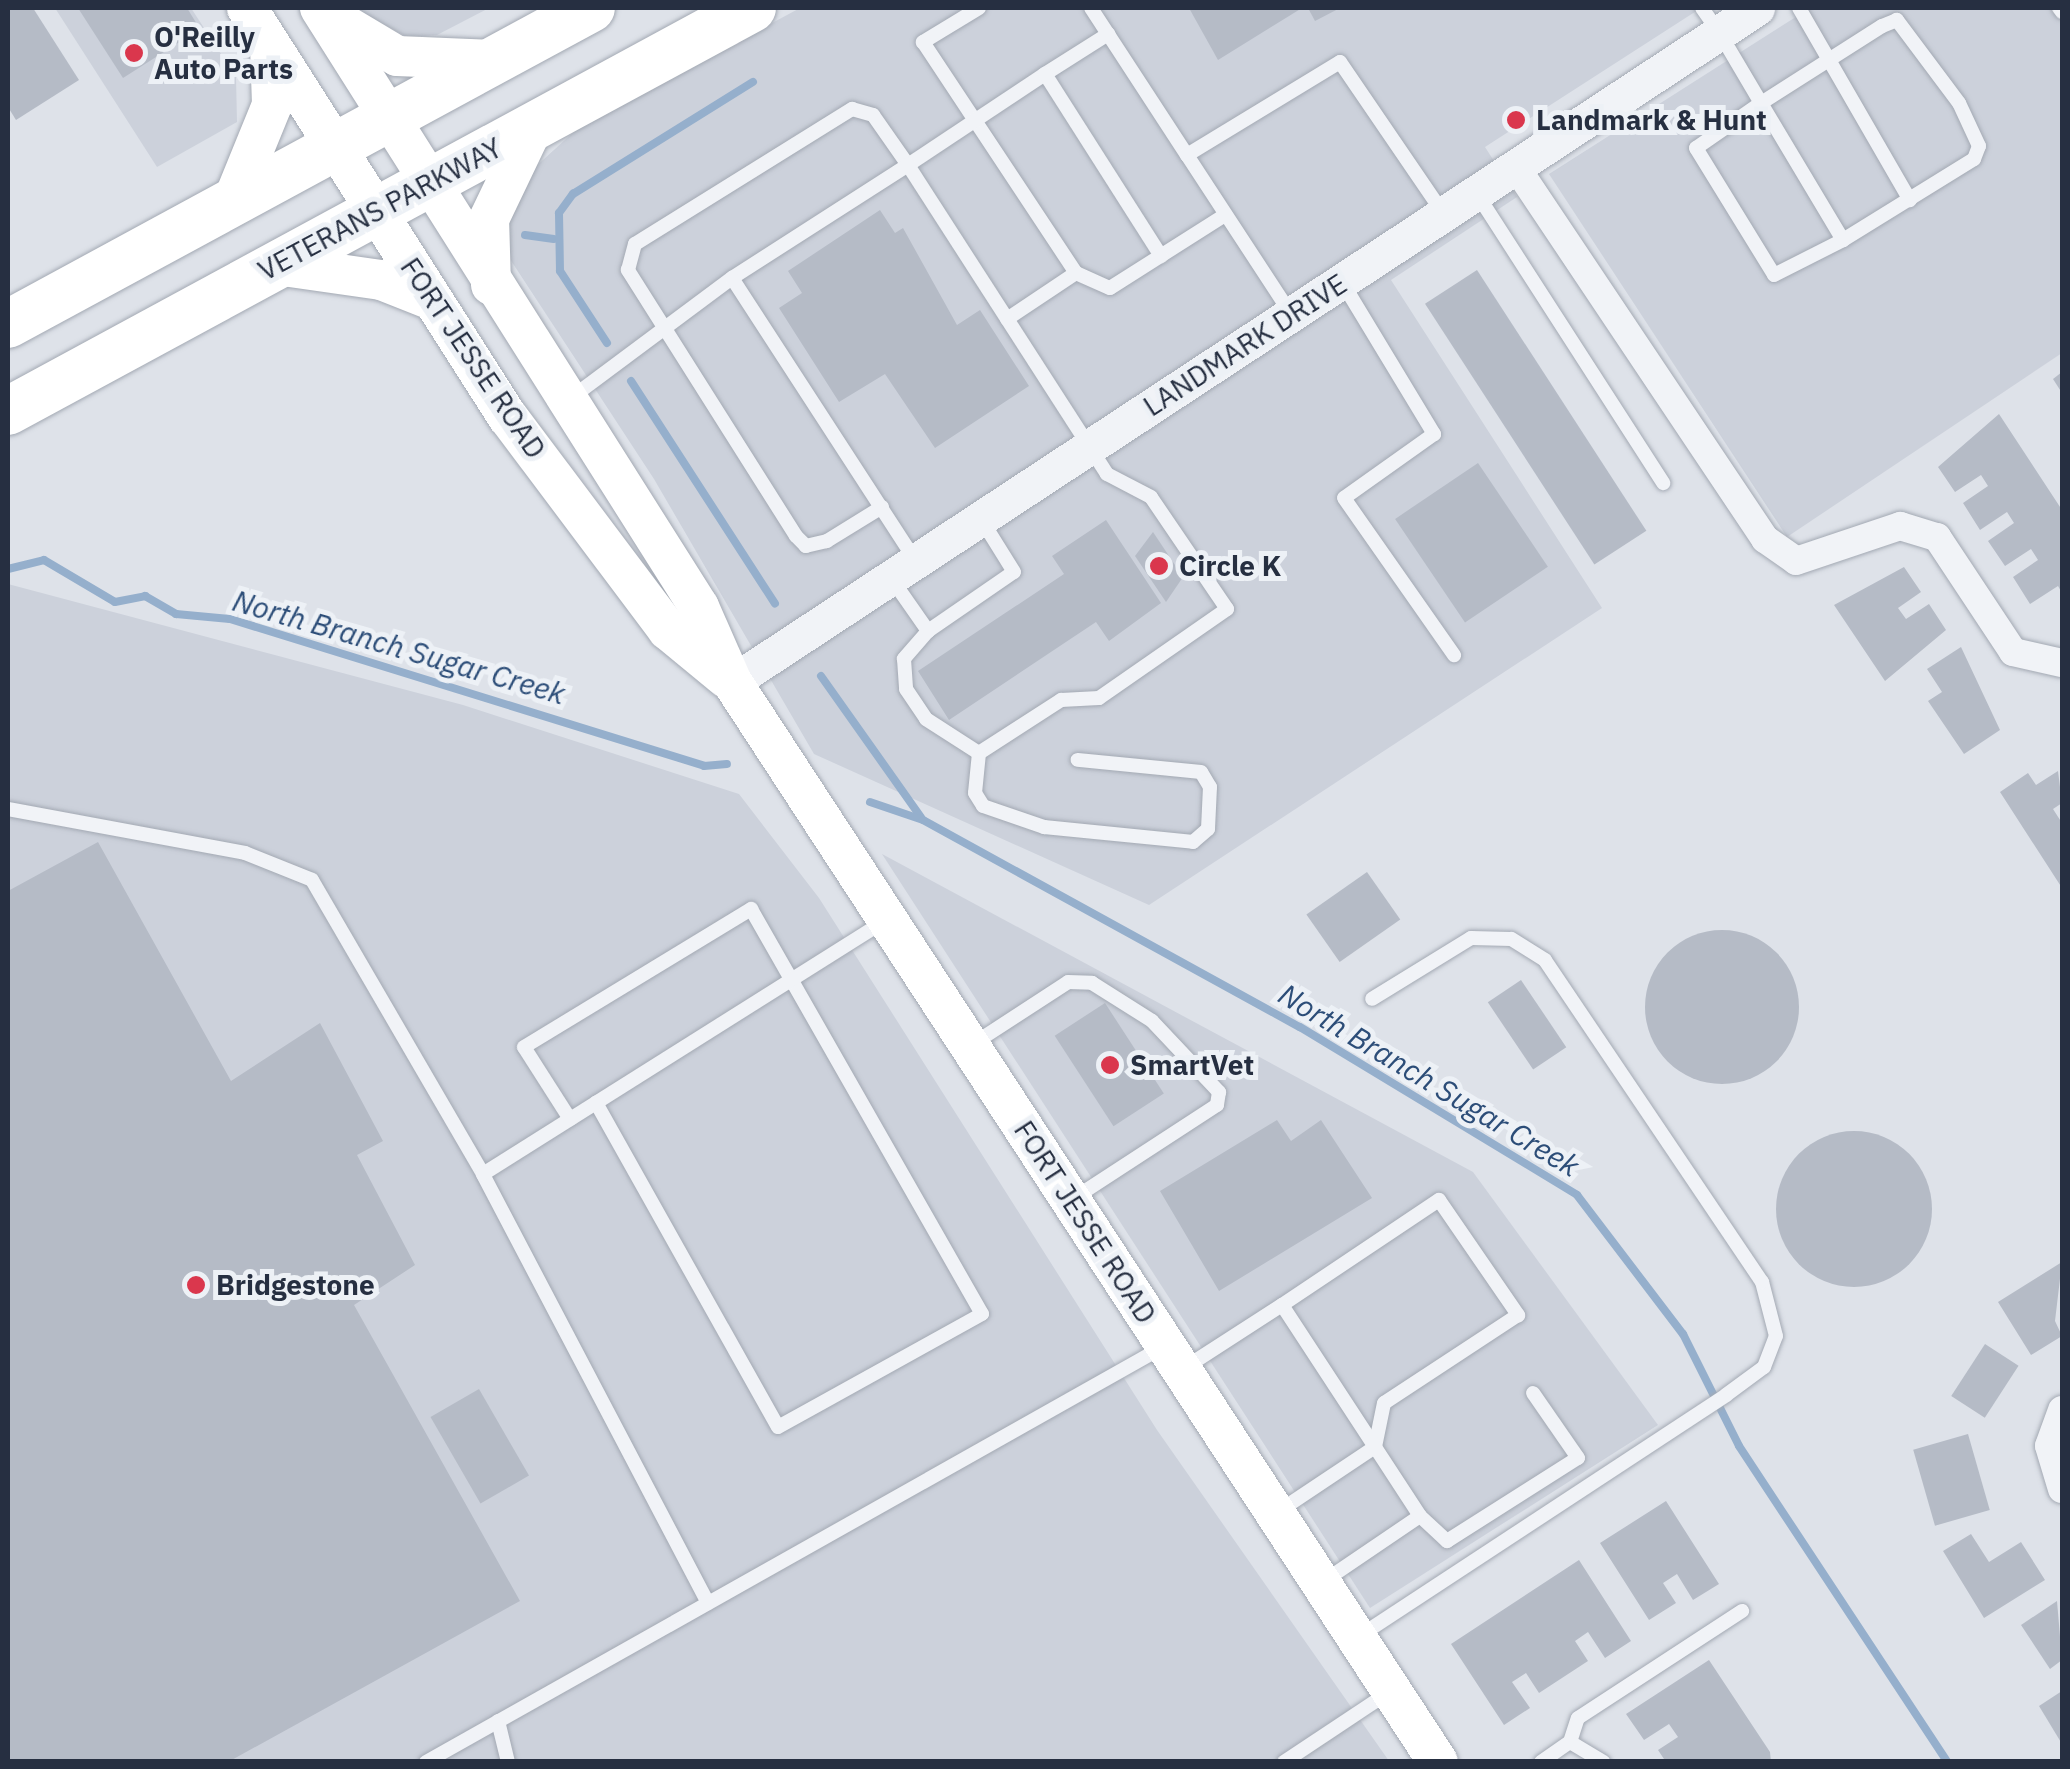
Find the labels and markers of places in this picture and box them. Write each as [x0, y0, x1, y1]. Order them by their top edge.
place label: O'Reilly Auto Parts [154, 20, 293, 86]
marker: O'Reilly Auto Parts [123, 42, 145, 64]
place label: Landmark & Hunt [1536, 103, 1767, 137]
marker: Landmark & Hunt [1505, 109, 1527, 131]
place label: Circle K [1179, 549, 1281, 583]
marker: Circle K [1148, 555, 1170, 577]
place label: SmartVet [1130, 1048, 1254, 1082]
marker: SmartVet [1099, 1054, 1121, 1076]
place label: Bridgestone [216, 1268, 375, 1302]
marker: Bridgestone [185, 1274, 207, 1296]

